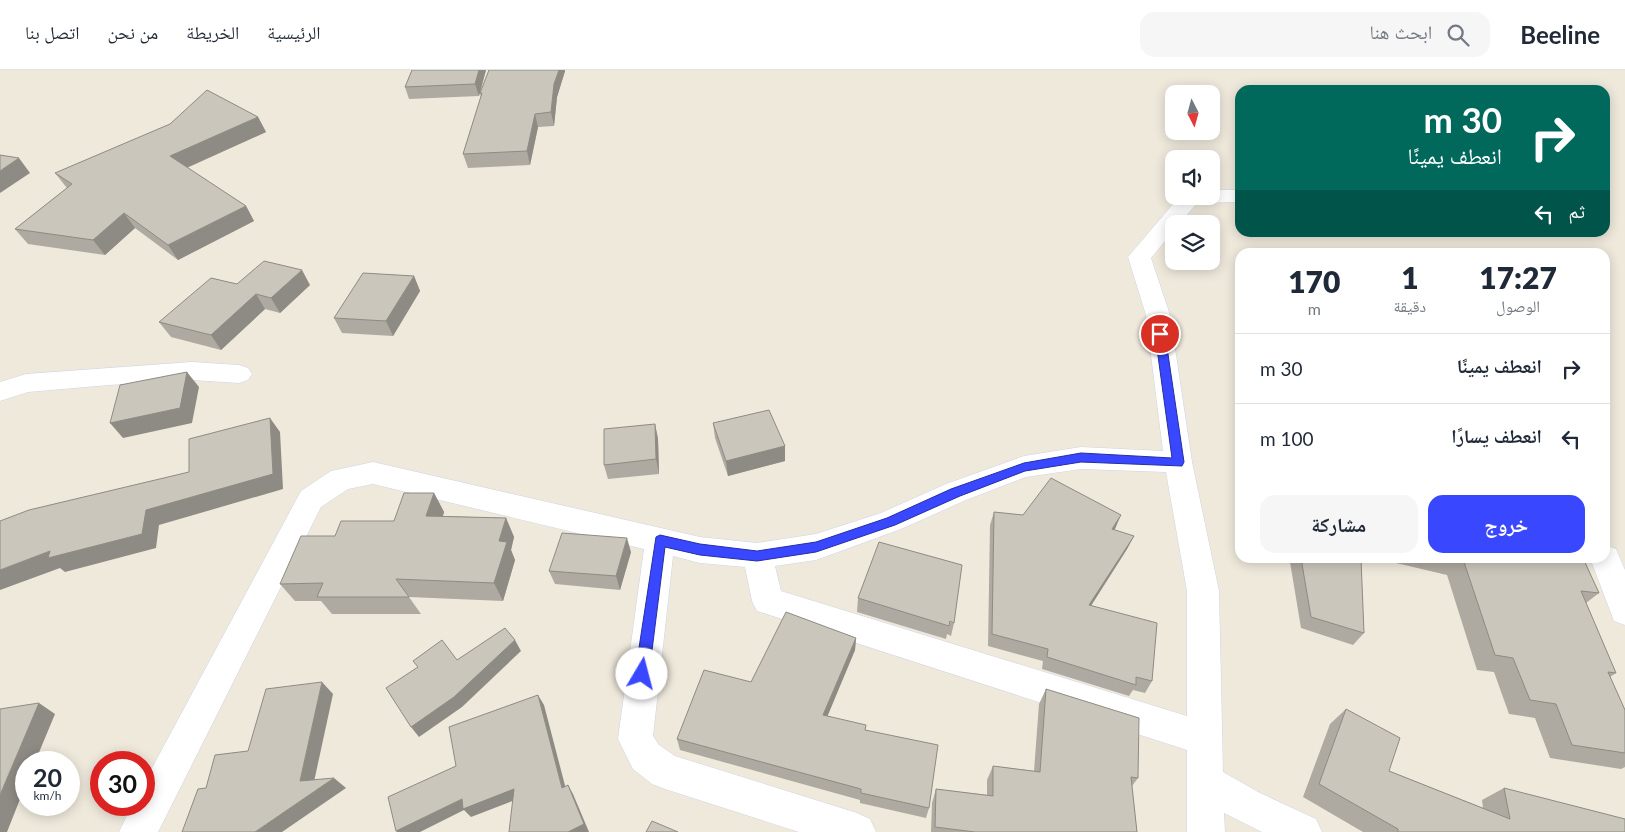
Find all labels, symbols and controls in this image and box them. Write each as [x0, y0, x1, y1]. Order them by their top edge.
search box [1140, 12, 1490, 57]
text: ابحث هنا [1370, 20, 1432, 43]
text: Beeline [1520, 20, 1600, 49]
text: اتصل بنا [25, 21, 79, 43]
text: من نحن [107, 21, 158, 43]
text: الخريطة [186, 21, 239, 43]
text: الرئيسية [267, 21, 321, 43]
icon: search [1444, 21, 1472, 49]
north arrow [1165, 85, 1220, 140]
map controls [1165, 85, 1220, 270]
text: 30 m [1424, 98, 1502, 140]
icon: right [1520, 105, 1585, 170]
text: انعطف يمينًا [1408, 142, 1502, 169]
button: sound [1165, 150, 1220, 205]
text: ثم [1568, 199, 1585, 222]
icon: left [1530, 200, 1558, 228]
button: layers [1165, 215, 1220, 270]
text: 1 [1401, 259, 1419, 295]
text: 17:27 [1479, 259, 1557, 295]
text: 170 [1288, 263, 1340, 299]
text: دقيقة [1394, 296, 1426, 315]
text: الوصول [1496, 296, 1540, 315]
text: m [1308, 299, 1321, 318]
pin [1139, 313, 1181, 355]
icon: arrive [1146, 320, 1174, 348]
text: انعطف يمينًا [1457, 354, 1542, 377]
icon: right [1557, 355, 1585, 383]
text: 30 m [1260, 357, 1303, 380]
text: انعطف يسارًا [1451, 424, 1542, 447]
icon: left [1557, 425, 1585, 453]
text: 100 m [1260, 427, 1314, 450]
button: مشاركة [1260, 495, 1418, 553]
button: خروج [1428, 495, 1585, 553]
position arrow [615, 647, 667, 699]
speed limit sign: 30 [90, 751, 155, 816]
text: 20 [33, 762, 62, 792]
text: km/h [33, 788, 62, 803]

